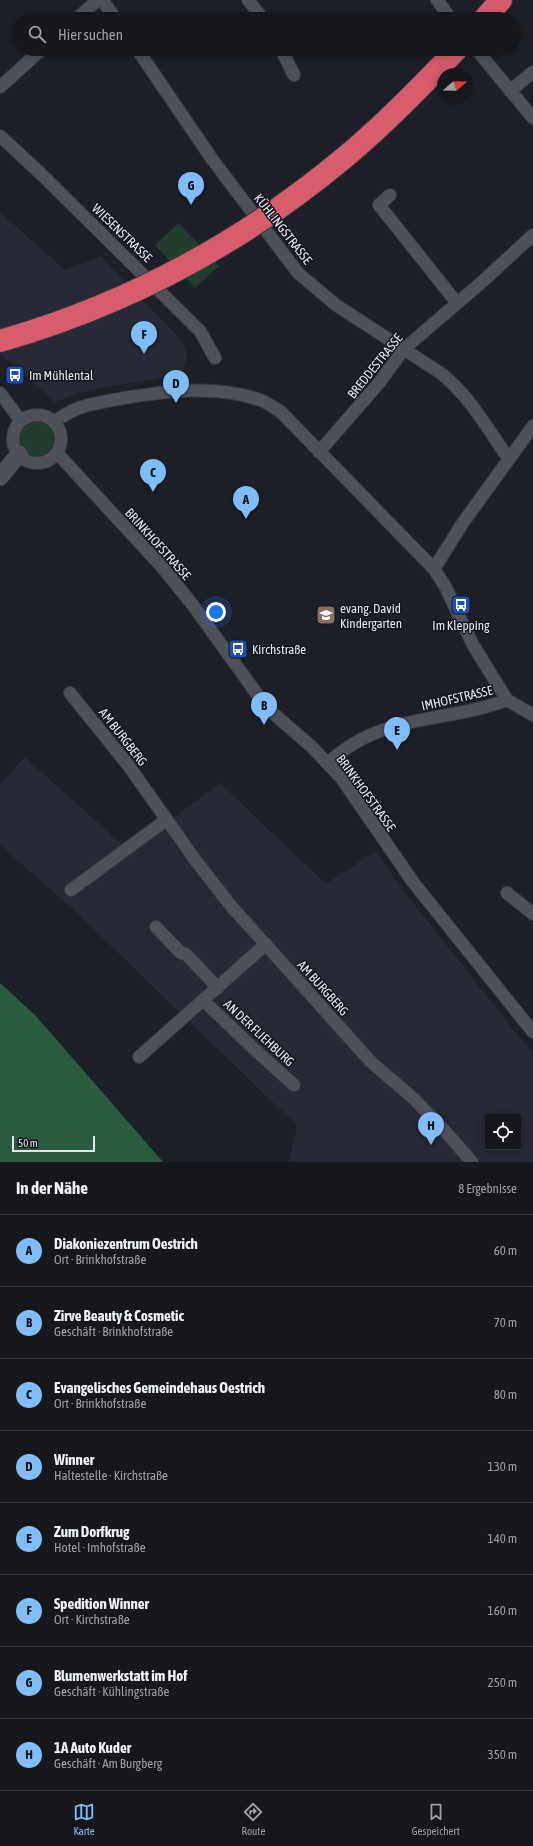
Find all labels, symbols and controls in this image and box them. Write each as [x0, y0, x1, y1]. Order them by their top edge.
search box [12, 12, 521, 56]
icon: search [26, 23, 48, 45]
text: Hier suchen [58, 26, 123, 43]
north arrow [437, 68, 473, 104]
pin: G [178, 172, 204, 205]
street label: KÜHLINGSTRASSE [251, 191, 315, 267]
street label: WIESENSTRASSE [89, 201, 155, 266]
pin: F [131, 321, 157, 354]
street label: BREDDESTRASSE [344, 330, 406, 401]
bus stop icon: Im Mühlental [4, 364, 26, 386]
place label: Im Mühlental [29, 368, 94, 383]
pin: D [163, 370, 189, 403]
pin: C [140, 459, 166, 492]
pin: A [233, 486, 259, 519]
street label: BRINKHOFSTRASSE [122, 505, 194, 583]
bus stop icon: Im Klepping [450, 594, 472, 616]
place label: evang. David Kindergarten [340, 601, 402, 631]
your location [206, 602, 226, 622]
school or university icon: evang. David Kindergarten [315, 604, 337, 626]
place label: Im Klepping [432, 618, 490, 633]
bus stop icon: Kirchstraße [227, 638, 249, 660]
place label: Kirchstraße [252, 642, 306, 657]
street label: IMHOFSTRASSE [420, 682, 495, 714]
pin: B [251, 692, 277, 725]
street label: AM BURGBERG [96, 705, 150, 769]
pin: E [384, 717, 410, 750]
street label: BRINKHOFSTRASSE [333, 752, 399, 835]
street label: AM BURGBERG [294, 957, 352, 1019]
street label: AN DER FLIEHBURG [221, 997, 297, 1069]
pin: H [418, 1112, 444, 1145]
map controls [485, 1114, 521, 1150]
button: locate [485, 1114, 521, 1150]
scale bar [12, 1134, 95, 1153]
text: 50 m [18, 1137, 38, 1149]
text: In der Nähe [16, 1178, 88, 1198]
text: 8 Ergebnisse [458, 1181, 517, 1196]
text: Diakoniezentrum Oestrich [54, 1235, 198, 1252]
text: A [26, 1243, 32, 1258]
text: 60 m [494, 1243, 517, 1258]
text: Ort · Brinkhofstraße [54, 1252, 146, 1267]
text: Zirve Beauty & Cosmetic [54, 1307, 184, 1324]
text: B [26, 1315, 32, 1330]
text: 70 m [494, 1315, 517, 1330]
text: Geschäft · Brinkhofstraße [54, 1324, 173, 1339]
text: Evangelisches Gemeindehaus Oestrich [54, 1379, 265, 1396]
text: C [26, 1387, 32, 1402]
text: 80 m [494, 1387, 517, 1402]
text: Ort · Brinkhofstraße [54, 1396, 146, 1411]
text: Winner [54, 1451, 94, 1468]
text: D [25, 1459, 33, 1474]
text: 130 m [488, 1459, 517, 1474]
text: Haltestelle · Kirchstraße [54, 1468, 168, 1483]
text: Zum Dorfkrug [54, 1523, 129, 1540]
text: E [26, 1531, 32, 1546]
text: 140 m [488, 1531, 517, 1546]
text: Hotel · Imhofstraße [54, 1540, 146, 1555]
text: Spedition Winner [54, 1595, 149, 1612]
text: F [26, 1603, 32, 1618]
text: 160 m [488, 1603, 517, 1618]
text: Ort · Kirchstraße [54, 1612, 130, 1627]
text: Blumenwerkstatt im Hof [54, 1667, 187, 1684]
text: G [26, 1675, 32, 1690]
text: 250 m [488, 1675, 517, 1690]
text: Geschäft · Kühlingstraße [54, 1684, 169, 1699]
text: 1A Auto Kuder [54, 1739, 131, 1756]
text: H [25, 1747, 33, 1762]
text: 350 m [488, 1747, 517, 1762]
text: Geschäft · Am Burgberg [54, 1756, 162, 1771]
tab: Karte [73, 1801, 95, 1837]
tab: Route [241, 1801, 265, 1837]
tab: Gespeichert [412, 1801, 460, 1837]

